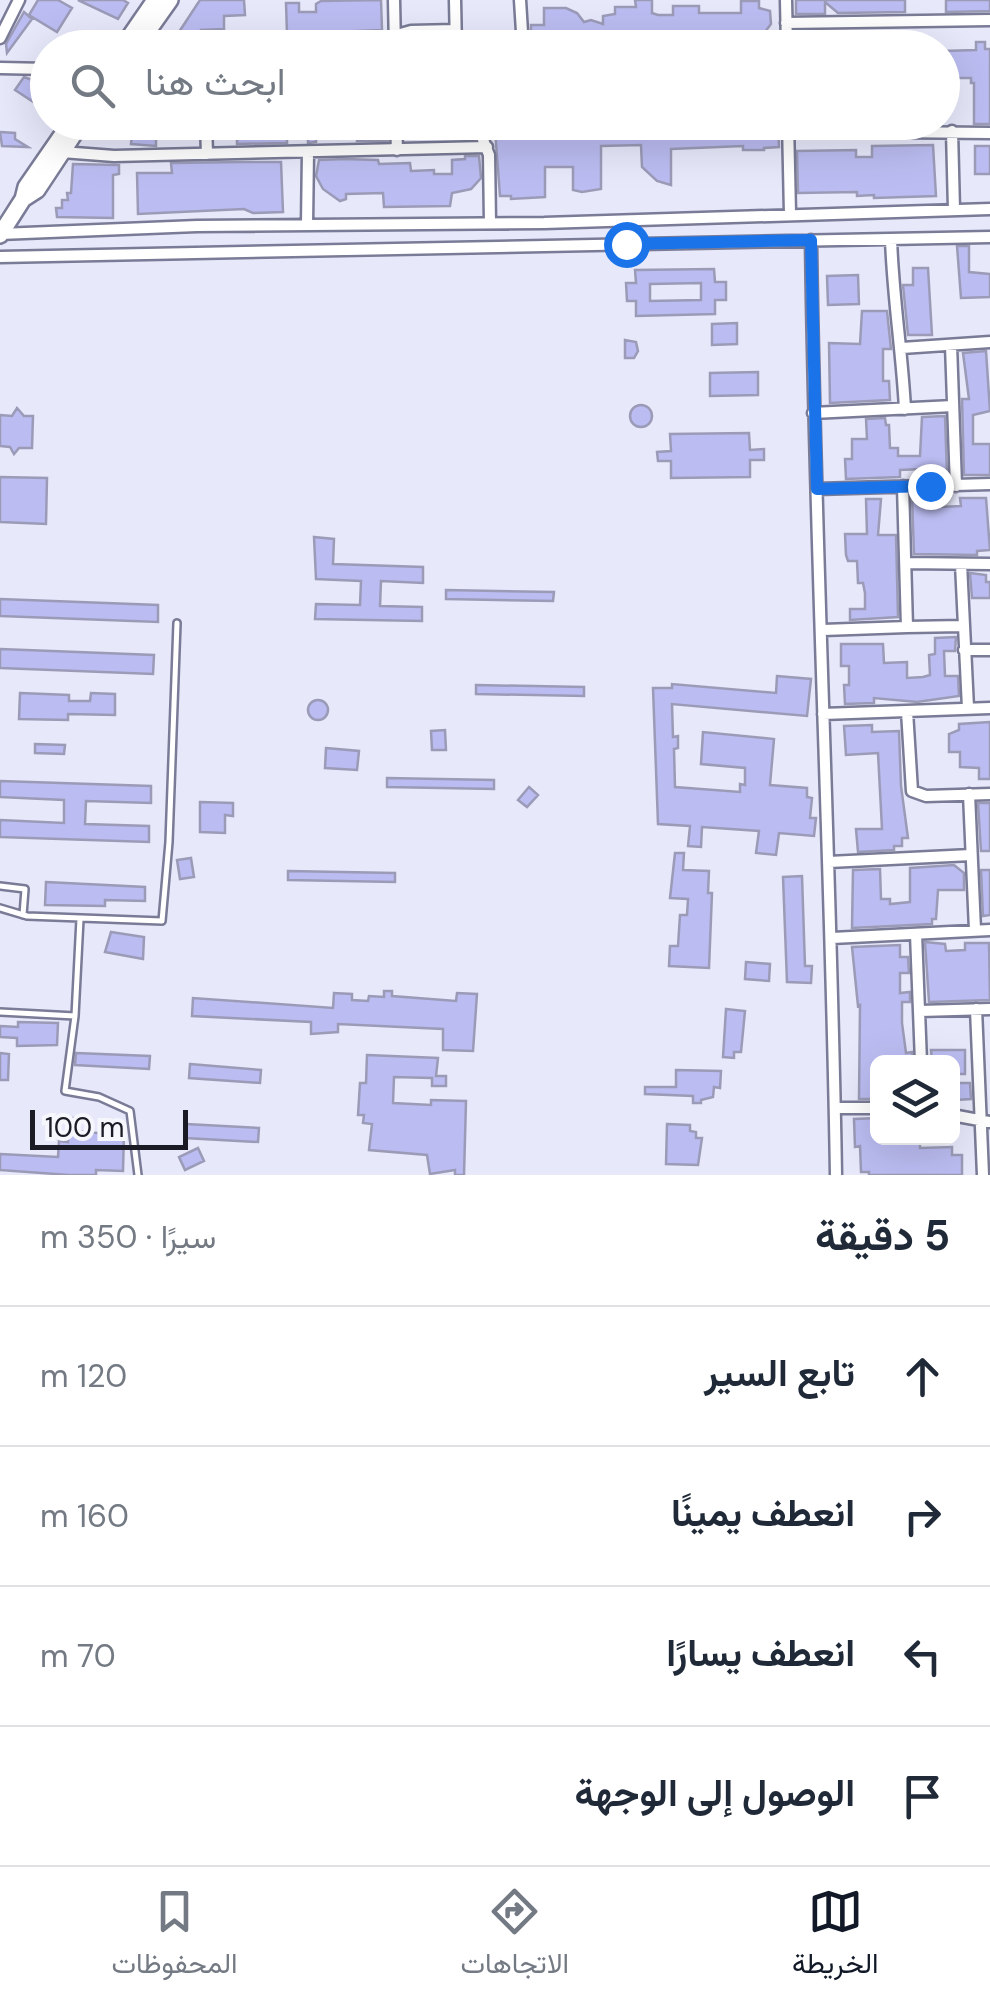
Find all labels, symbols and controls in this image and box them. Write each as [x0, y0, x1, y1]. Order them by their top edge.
search box [30, 30, 960, 140]
text: ابحث هنا [145, 57, 286, 107]
icon: search [65, 58, 120, 113]
route start [604, 222, 650, 268]
route end [908, 464, 954, 510]
map controls [870, 1055, 960, 1145]
button: layers [870, 1055, 960, 1145]
scale bar [30, 1105, 188, 1150]
text: 100 m [45, 1109, 124, 1146]
text: 5 دقيقة [815, 1208, 950, 1263]
text: سيرًا · 350 m [40, 1216, 216, 1258]
text: تابع السير [704, 1348, 855, 1398]
icon: ahead [895, 1349, 950, 1404]
text: 120 m [40, 1355, 127, 1397]
text: انعطف يمينًا [671, 1488, 855, 1538]
icon: right [895, 1489, 950, 1544]
text: 160 m [40, 1495, 129, 1537]
text: انعطف يسارًا [666, 1628, 855, 1678]
icon: left [895, 1629, 950, 1684]
text: 70 m [40, 1635, 116, 1677]
text: الوصول إلى الوجهة [574, 1768, 855, 1818]
icon: arrive [895, 1769, 950, 1824]
tab: المحفوظات [111, 1884, 238, 1988]
tab: الاتجاهات [460, 1884, 569, 1988]
tab: الخريطة [792, 1884, 879, 1988]

